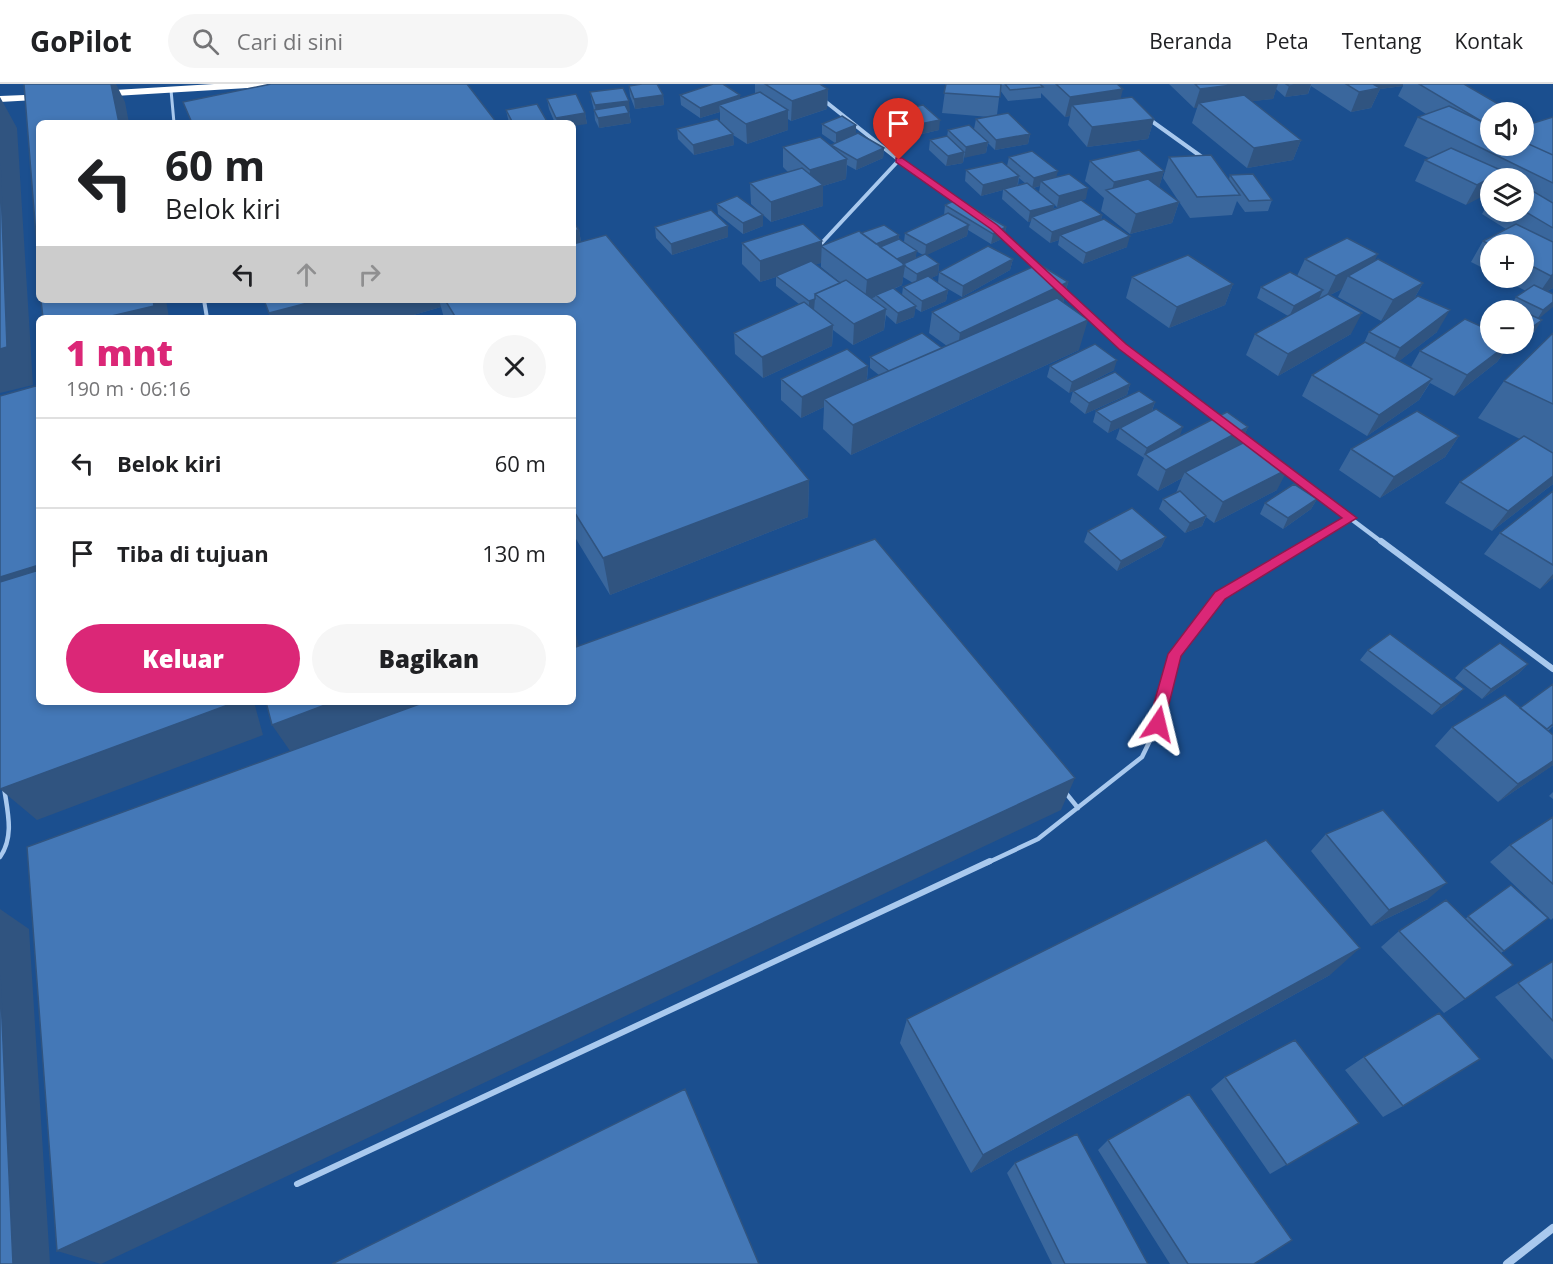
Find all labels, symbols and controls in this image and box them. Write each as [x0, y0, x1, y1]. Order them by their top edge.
search box [168, 14, 588, 68]
text: GoPilot [30, 22, 132, 60]
icon: search [189, 25, 222, 58]
text: Cari di sini [237, 26, 343, 56]
text: Beranda [1149, 27, 1232, 55]
text: Peta [1265, 27, 1309, 55]
text: Tentang [1342, 27, 1421, 55]
text: Kontak [1454, 27, 1523, 55]
pin [873, 98, 924, 160]
map controls [1480, 102, 1534, 354]
button: sound [1480, 102, 1534, 156]
icon: arrive [882, 107, 915, 140]
text: 60 m [165, 136, 265, 193]
icon: left [66, 144, 144, 222]
button: layers [1480, 168, 1534, 222]
text: Belok kiri [165, 190, 281, 227]
button: + [1480, 234, 1534, 288]
icon: left [227, 258, 260, 291]
icon: ahead [290, 258, 323, 291]
icon: right [353, 258, 386, 291]
button: − [1480, 300, 1534, 354]
text: 1 mnt [66, 328, 173, 377]
button: close [483, 335, 546, 398]
text: 190 m · 06:16 [66, 375, 191, 402]
icon: left [66, 447, 99, 480]
text: Belok kiri [117, 448, 222, 478]
text: 60 m [495, 448, 546, 478]
icon: arrive [66, 537, 99, 570]
text: Tiba di tujuan [117, 538, 269, 568]
text: 130 m [482, 538, 546, 568]
button: Keluar [66, 624, 300, 693]
button: Bagikan [312, 624, 546, 693]
position arrow [1126, 692, 1190, 756]

